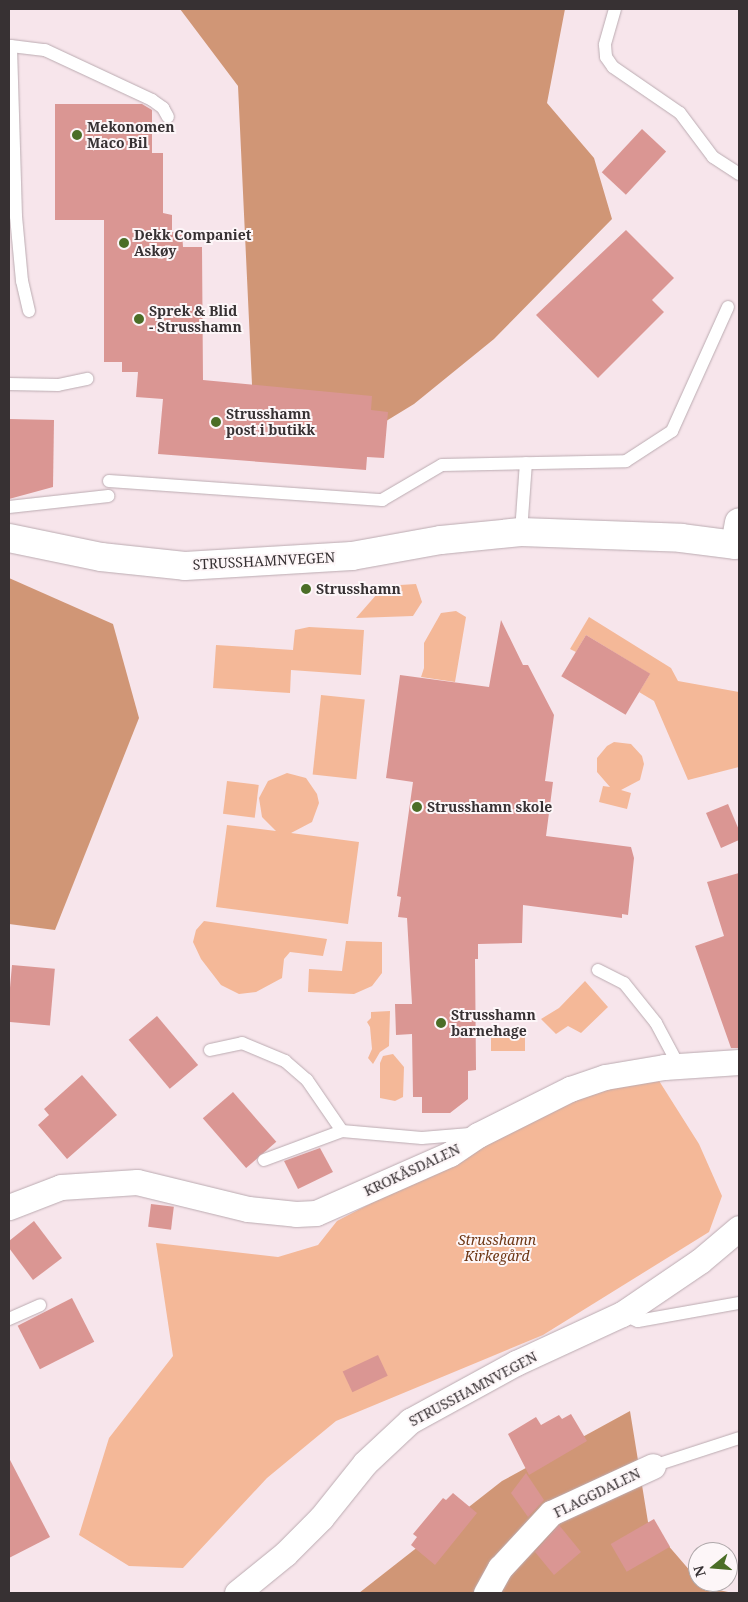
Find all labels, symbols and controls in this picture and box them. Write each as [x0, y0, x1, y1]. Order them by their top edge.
place label: Mekonomen Maco Bil [87, 119, 175, 152]
marker: Mekonomen Maco Bil [71, 129, 83, 141]
place label: Dekk Companiet Askøy [134, 227, 251, 260]
marker: Dekk Companiet Askøy [118, 237, 130, 249]
place label: Sprek & Blid - Strusshamn [149, 303, 242, 336]
marker: Sprek & Blid - Strusshamn [133, 313, 145, 325]
place label: Strusshamn post i butikk [226, 406, 315, 438]
marker: Strusshamn post i butikk [210, 416, 222, 428]
street label: STRUSSHAMNVEGEN [192, 549, 336, 573]
place label: Strusshamn [316, 581, 401, 597]
marker: Strusshamn [300, 583, 312, 595]
place label: Strusshamn skole [427, 799, 552, 815]
marker: Strusshamn skole [411, 801, 423, 813]
place label: Strusshamn barnehage [451, 1007, 536, 1040]
marker: Strusshamn barnehage [435, 1017, 447, 1029]
street label: KROKÅSDALEN [361, 1140, 463, 1200]
park label: Strusshamn Kirkegård [458, 1232, 536, 1264]
street label: STRUSSHAMNVEGEN [406, 1348, 540, 1430]
street label: FLAGGDALEN [551, 1465, 643, 1521]
north arrow [688, 1542, 738, 1592]
text: N [688, 1563, 710, 1579]

